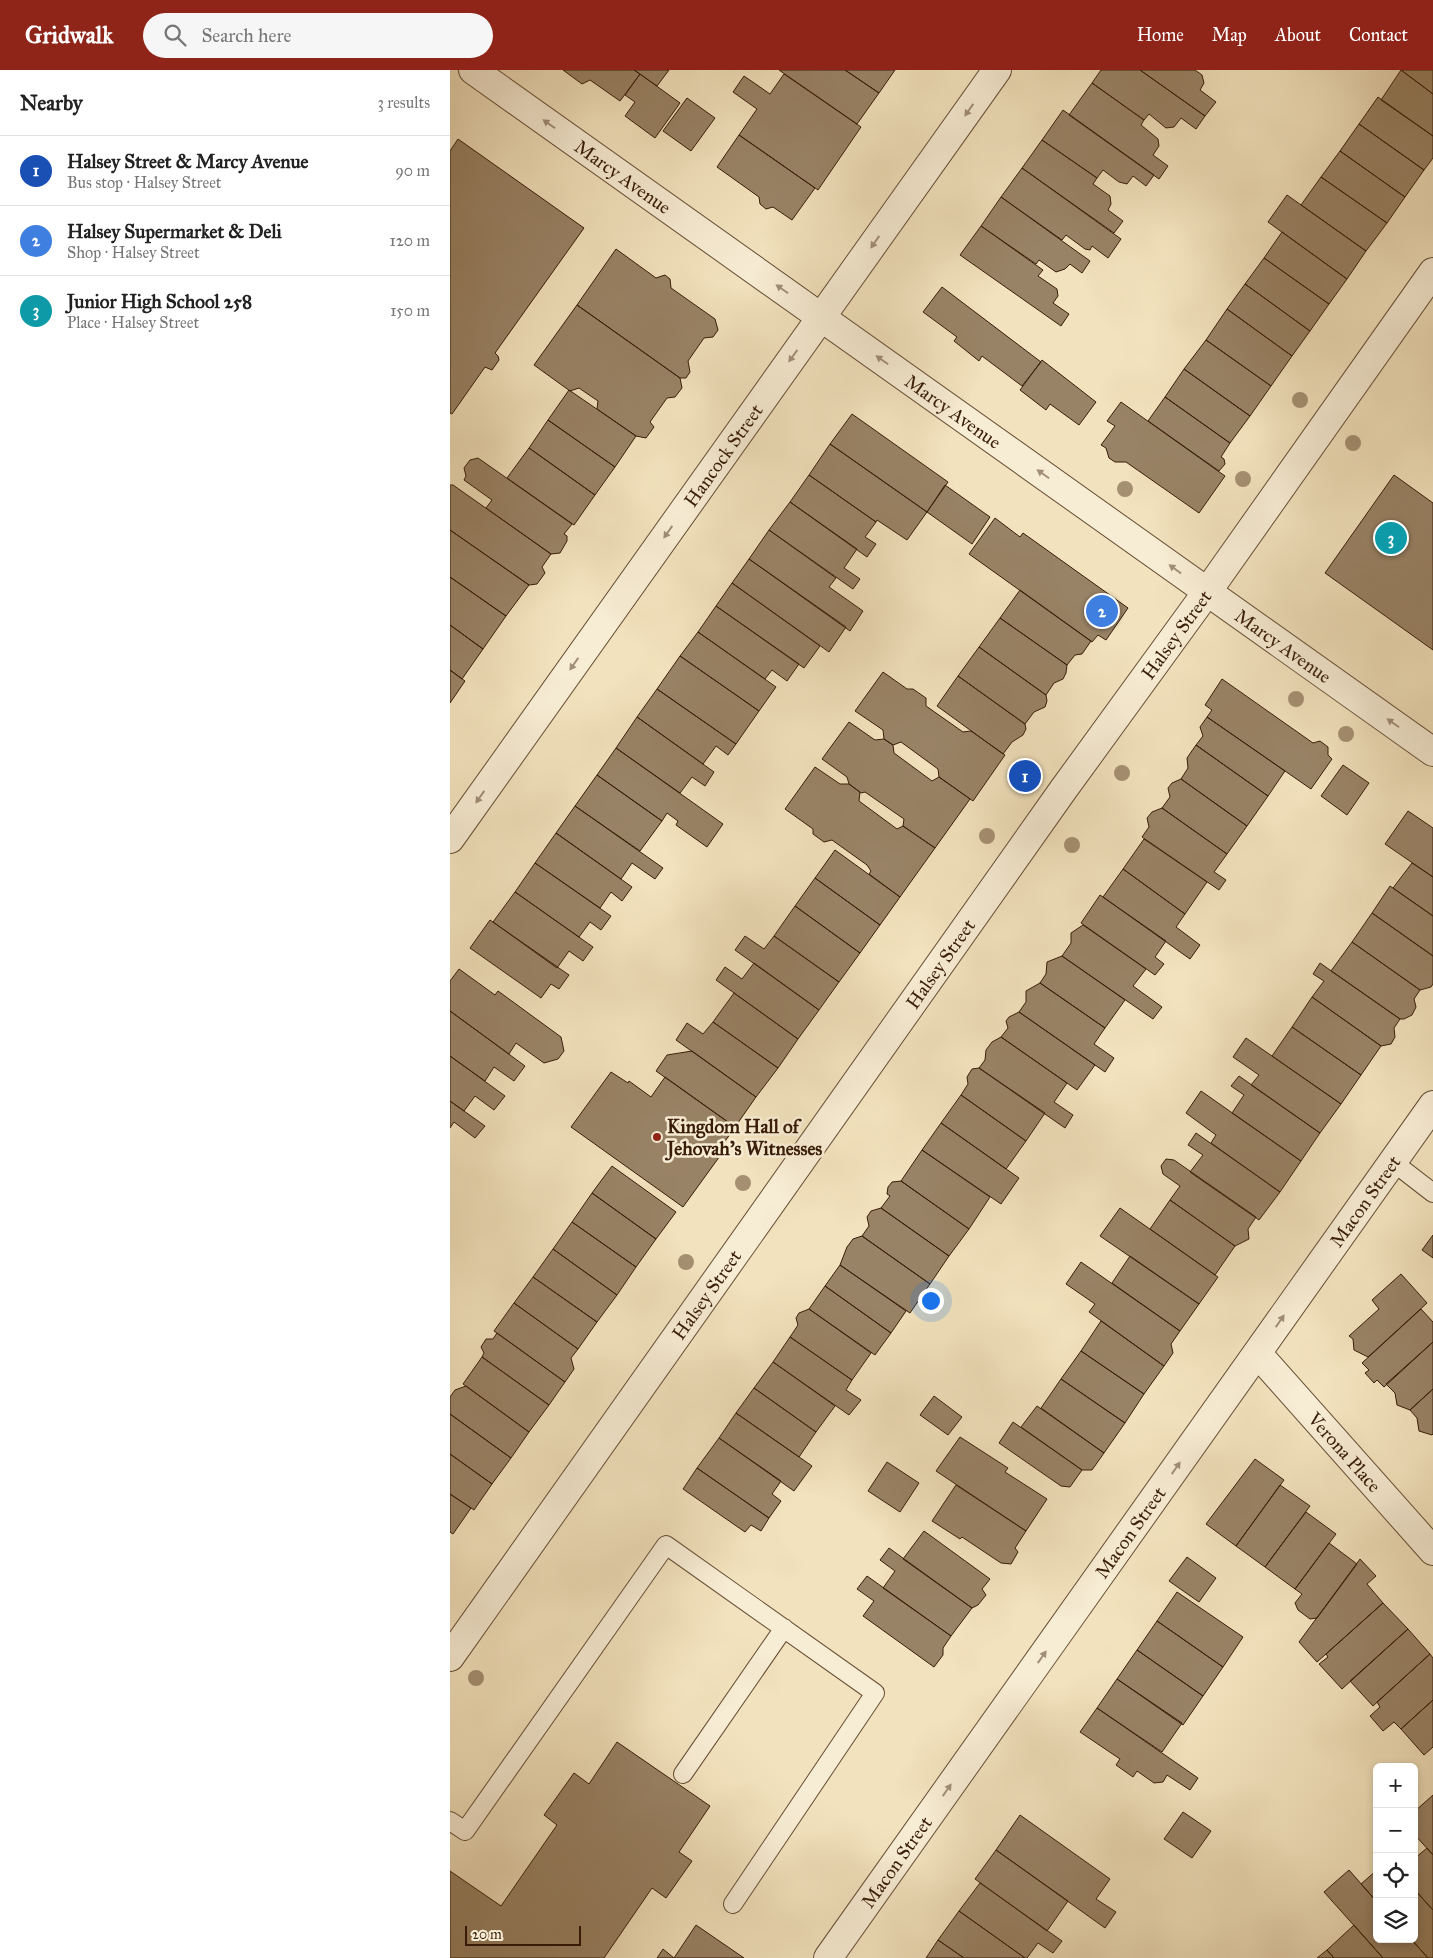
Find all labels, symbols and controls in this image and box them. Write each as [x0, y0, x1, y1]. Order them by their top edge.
search box [143, 13, 493, 58]
text: Gridwalk [25, 20, 113, 50]
icon: search [161, 21, 189, 49]
text: Search here [201, 24, 291, 47]
text: Home [1137, 24, 1184, 46]
text: Map [1212, 24, 1247, 46]
text: About [1275, 24, 1321, 46]
text: Contact [1349, 24, 1408, 46]
text: Nearby [20, 90, 83, 116]
text: 3 results [377, 93, 430, 112]
one-way arrow [964, 103, 974, 117]
one-way arrow [542, 119, 556, 129]
street label: Marcy Avenue [570, 135, 675, 219]
text: Halsey Street & Marcy Avenue [67, 150, 309, 173]
text: 1 [33, 161, 39, 180]
text: 90 m [395, 161, 430, 180]
text: Bus stop · Halsey Street [67, 173, 222, 192]
text: Halsey Supermarket & Deli [67, 220, 282, 243]
text: 2 [32, 231, 40, 250]
text: 120 m [390, 231, 430, 250]
one-way arrow [870, 235, 880, 249]
text: Shop · Halsey Street [67, 243, 200, 262]
one-way arrow [775, 284, 789, 294]
text: Junior High School 258 [67, 290, 252, 313]
text: 3 [33, 301, 39, 320]
text: 150 m [390, 301, 430, 320]
text: Place · Halsey Street [67, 313, 199, 332]
one-way arrow [788, 350, 798, 363]
one-way arrow [875, 355, 889, 365]
street label: Marcy Avenue [900, 369, 1006, 454]
street label: Hancock Street [679, 399, 768, 511]
one-way arrow [1037, 469, 1050, 480]
pin: 3 [1375, 519, 1407, 557]
one-way arrow [663, 525, 674, 538]
one-way arrow [1168, 564, 1182, 574]
street label: Halsey Street [1136, 586, 1217, 684]
pin: 2 [1086, 592, 1118, 630]
street label: Marcy Avenue [1230, 604, 1336, 688]
one-way arrow [569, 657, 579, 671]
one-way arrow [1387, 718, 1400, 729]
pin: 1 [1009, 757, 1041, 795]
one-way arrow [475, 790, 485, 803]
street label: Halsey Street [901, 914, 980, 1013]
place label: Kingdom Hall of Jehovah's Witnesses [664, 1115, 822, 1161]
marker: Kingdom Hall of Jehovah's Witnesses [651, 1131, 663, 1143]
street label: Macon Street [1325, 1151, 1406, 1252]
street label: Halsey Street [667, 1245, 746, 1344]
your location [918, 1288, 944, 1314]
one-way arrow [1275, 1315, 1286, 1328]
street label: Verona Place [1303, 1407, 1386, 1497]
one-way arrow [1171, 1461, 1181, 1475]
street label: Macon Street [1090, 1482, 1171, 1583]
one-way arrow [1037, 1651, 1047, 1664]
map controls [1373, 1763, 1418, 1943]
button: + [1373, 1763, 1418, 1808]
one-way arrow [942, 1784, 953, 1797]
button: − [1373, 1808, 1418, 1853]
street label: Macon Street [856, 1812, 937, 1912]
button: locate [1373, 1853, 1418, 1898]
button: layers [1373, 1898, 1418, 1943]
scale bar [465, 1923, 581, 1946]
text: 20 m [472, 1926, 502, 1943]

